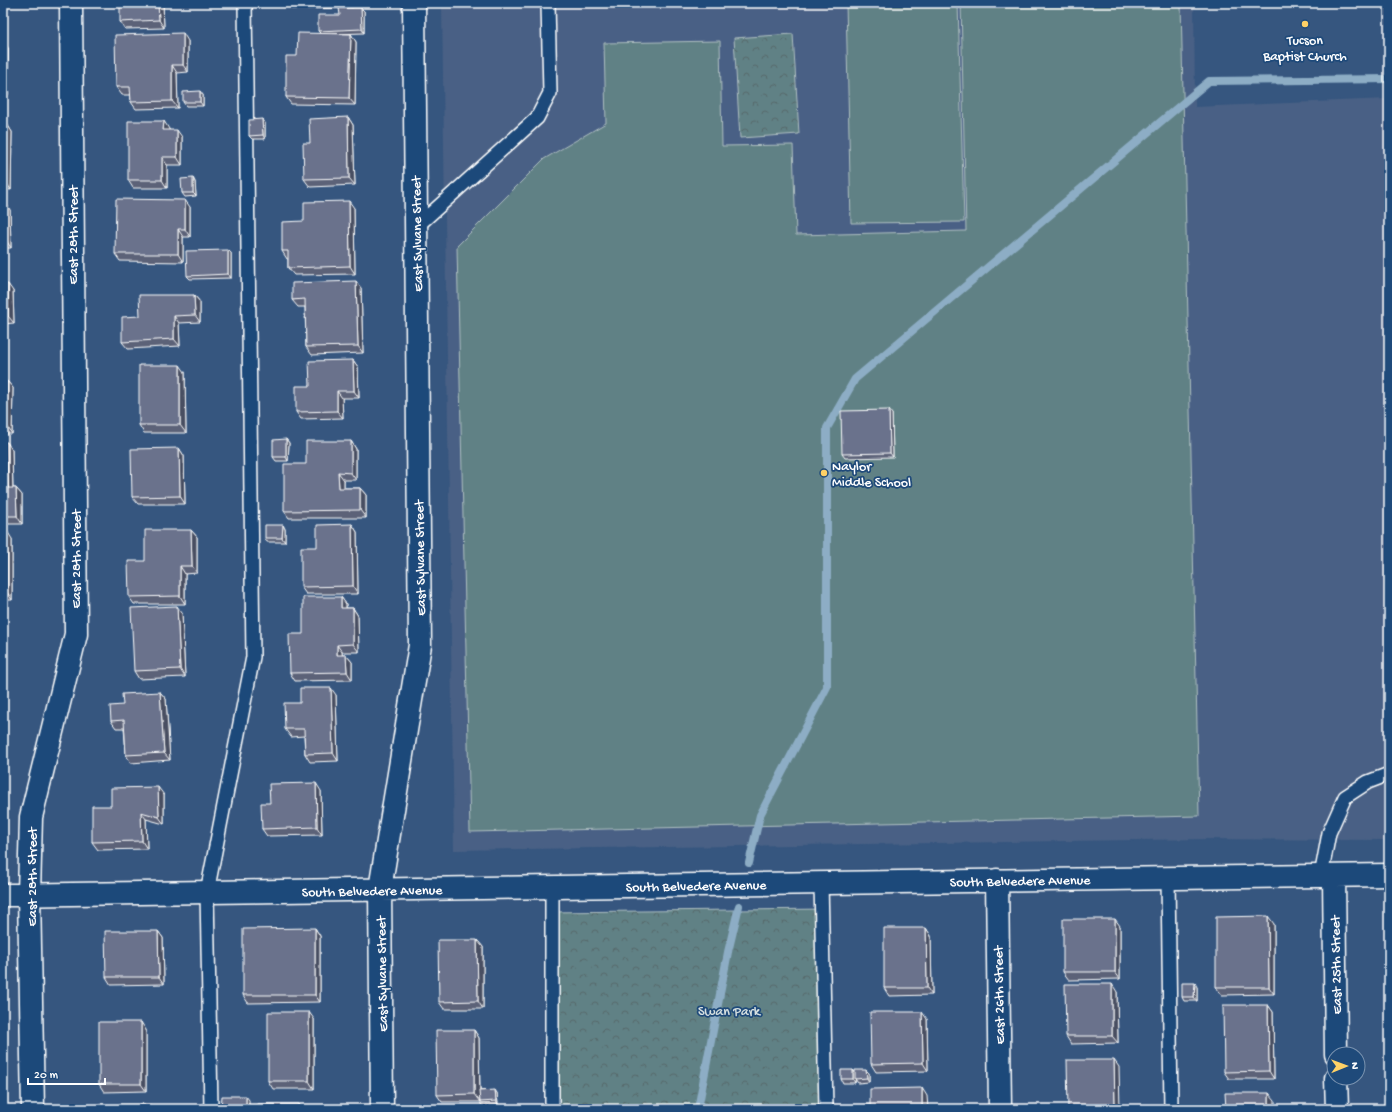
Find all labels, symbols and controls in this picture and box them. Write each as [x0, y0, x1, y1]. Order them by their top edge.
marker: Tucson Baptist Church [1300, 19, 1310, 29]
place label: Tucson Baptist Church [1262, 33, 1347, 66]
street label: East Sylvane Street [409, 175, 428, 292]
street label: East 28th Street [66, 184, 83, 285]
place label: Naylor Middle School [832, 459, 911, 492]
marker: Naylor Middle School [819, 468, 829, 478]
street label: East Sylvane Street [412, 499, 431, 616]
street label: East 28th Street [69, 508, 86, 609]
street label: East 28th Street [25, 826, 42, 927]
street label: South Belvedere Avenue [950, 873, 1091, 892]
street label: South Belvedere Avenue [626, 878, 767, 897]
street label: South Belvedere Avenue [302, 883, 443, 902]
street label: East 25th Street [1328, 914, 1347, 1014]
street label: East Sylvane Street [374, 915, 393, 1032]
street label: East 26th Street [991, 944, 1010, 1044]
park label: Swan Park [698, 1004, 762, 1021]
north arrow [1326, 1046, 1366, 1086]
scale bar [28, 1060, 105, 1086]
text: N [1348, 1062, 1360, 1070]
text: 20 m [34, 1069, 59, 1083]

